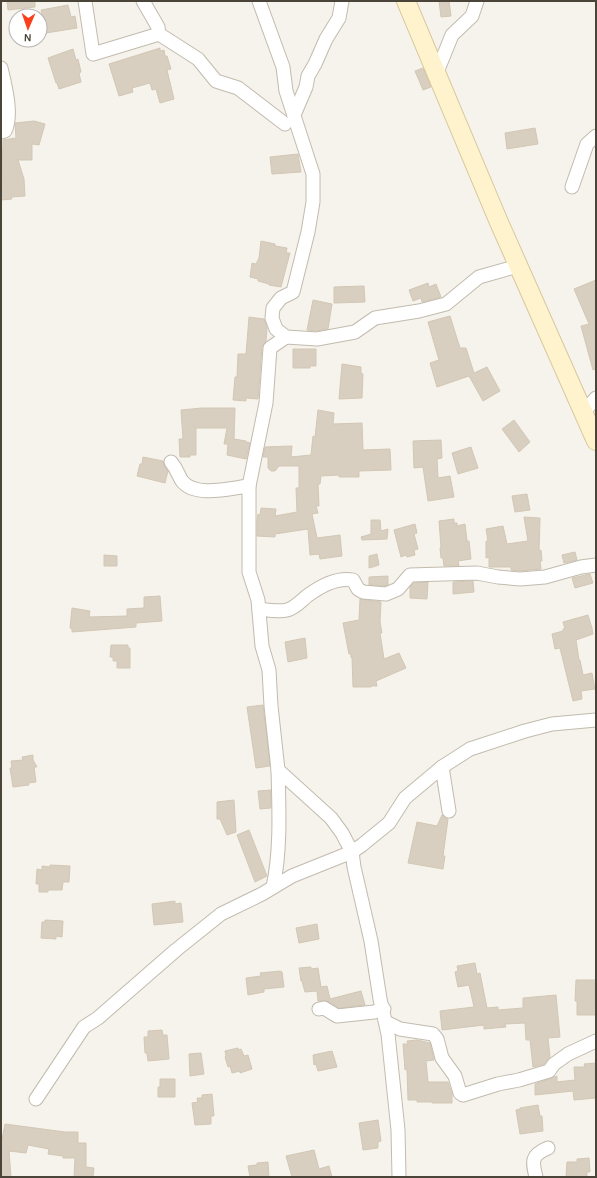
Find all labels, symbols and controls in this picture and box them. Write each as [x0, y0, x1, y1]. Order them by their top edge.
north arrow [8, 8, 48, 48]
text: N [23, 31, 32, 44]

